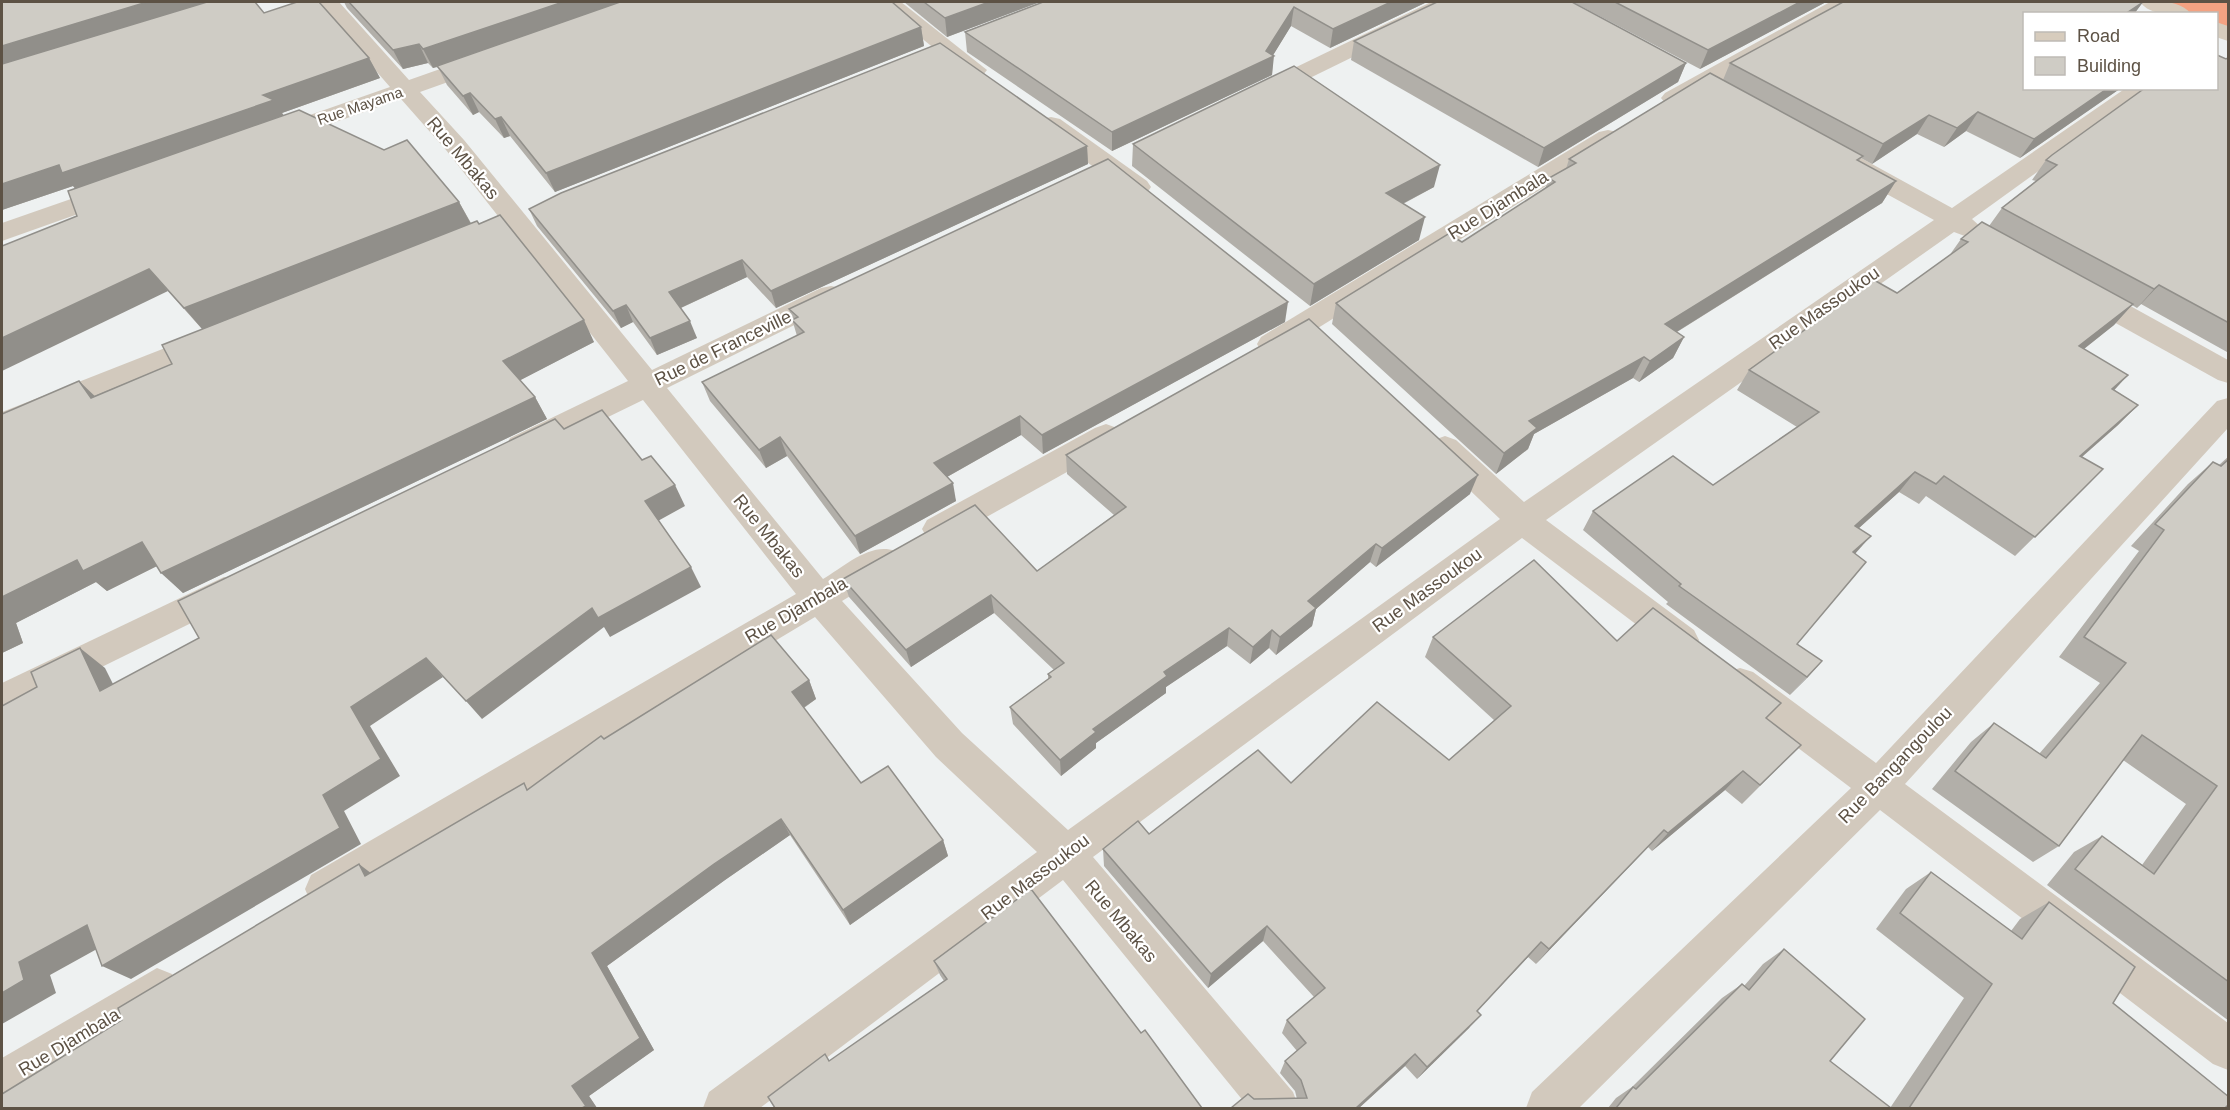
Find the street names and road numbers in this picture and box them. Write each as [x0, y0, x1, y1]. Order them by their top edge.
street label: Rue Mayama [315, 83, 405, 128]
street label: Rue Mbakas [423, 113, 503, 203]
street label: Rue Djambala [1444, 166, 1552, 244]
street label: Rue Massoukou [1765, 263, 1883, 353]
street label: Rue de Franceville [651, 306, 795, 390]
street label: Rue Mbakas [729, 490, 809, 582]
street label: Rue Massoukou [1369, 544, 1485, 636]
street label: Rue Djambala [742, 572, 851, 647]
street label: Rue Bangangoulou [1834, 703, 1956, 827]
street label: Rue Massoukou [977, 830, 1093, 924]
street label: Rue Mbakas [1081, 876, 1161, 966]
street label: Rue Djambala [15, 1004, 124, 1080]

